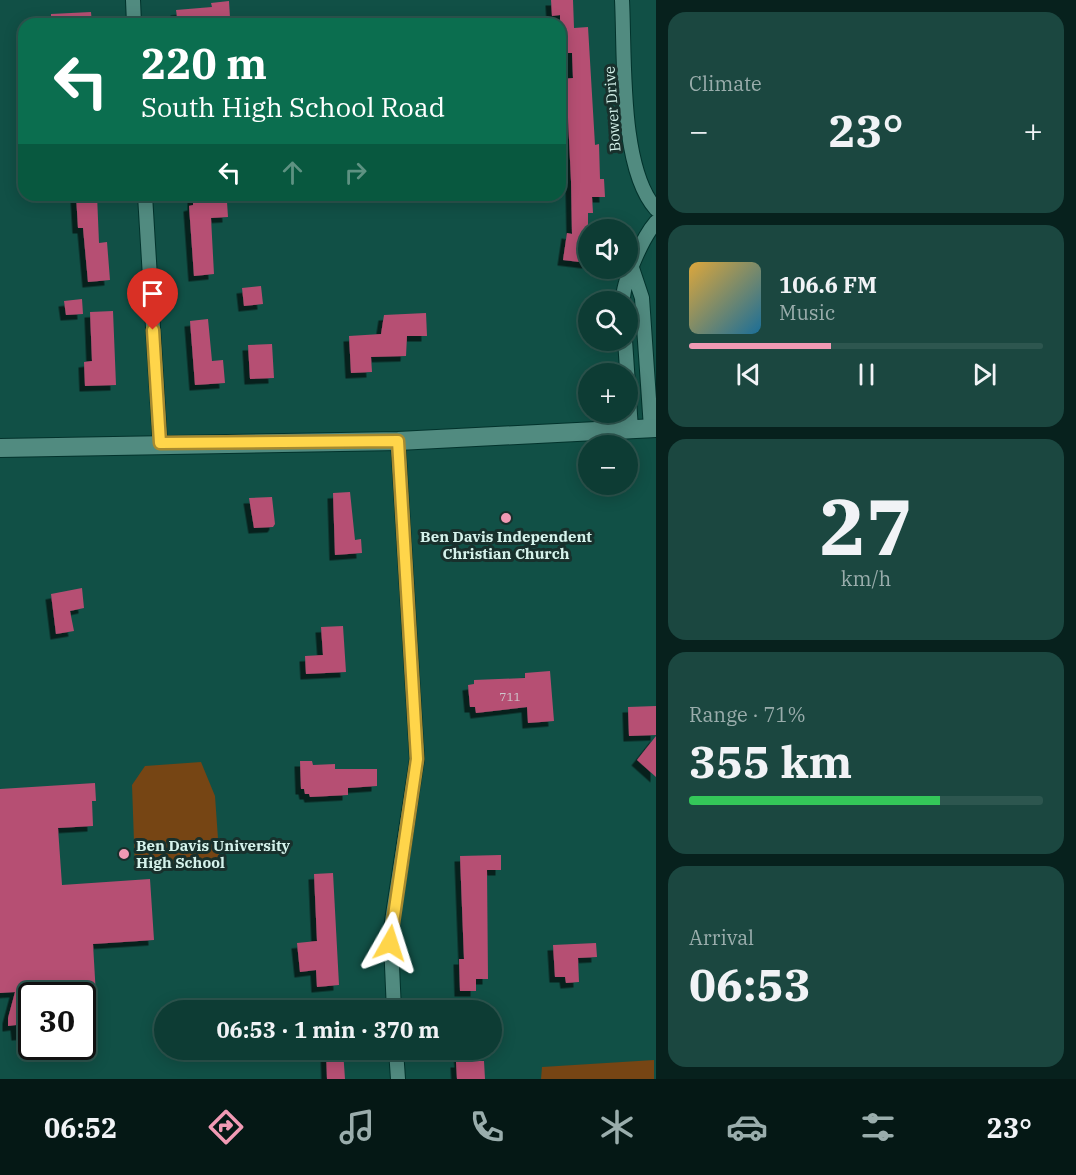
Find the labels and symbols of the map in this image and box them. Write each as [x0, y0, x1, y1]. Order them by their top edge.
street label: Bower Drive [600, 65, 624, 153]
pin [127, 268, 178, 330]
marker: Ben Davis Independent Christian Church [499, 511, 513, 525]
place label: Ben Davis Independent Christian Church [420, 527, 592, 563]
house number: 711 [499, 689, 521, 704]
place label: Ben Davis University High School [136, 836, 291, 872]
marker: Ben Davis University High School [117, 847, 131, 861]
position arrow [358, 911, 422, 975]
speed limit sign: 30 [18, 982, 96, 1060]

